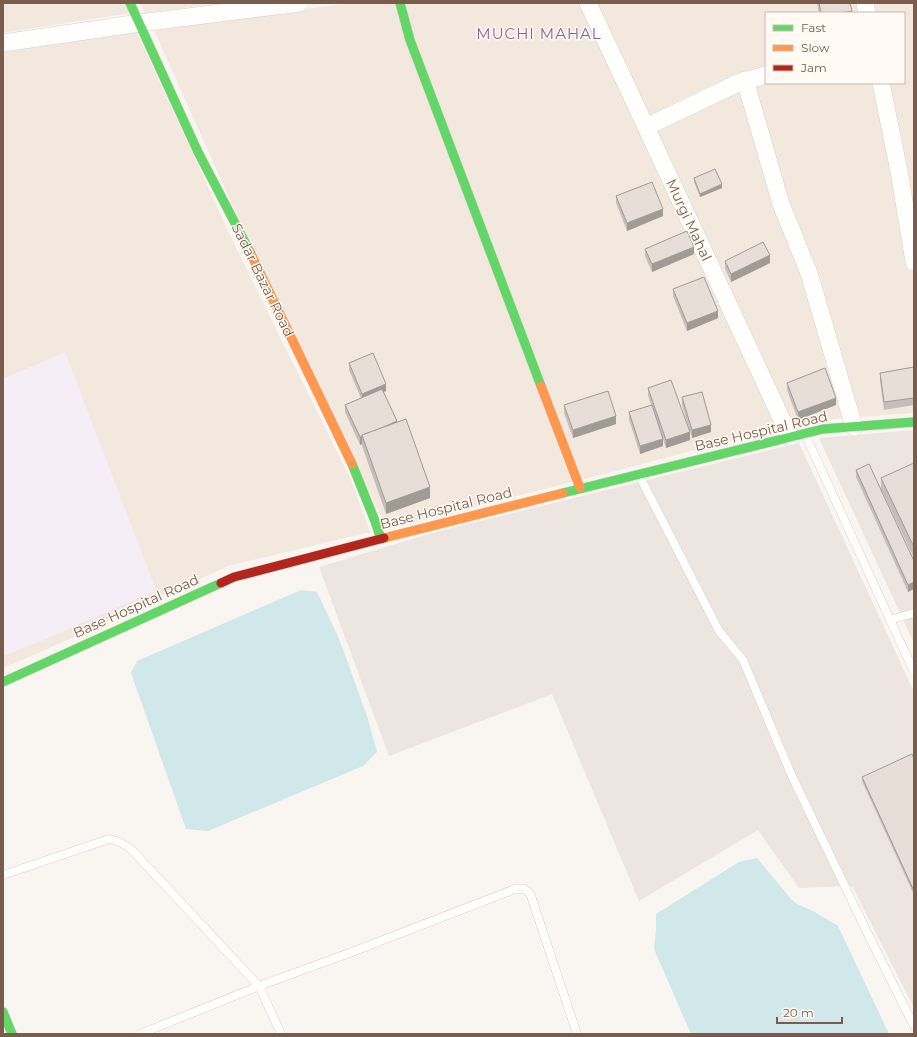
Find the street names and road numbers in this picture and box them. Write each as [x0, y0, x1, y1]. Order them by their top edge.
street label: Murgi Mahal [662, 176, 716, 264]
street label: Sadar Bazar Road [228, 220, 298, 340]
street label: Base Hospital Road [693, 407, 829, 455]
street label: Base Hospital Road [378, 483, 514, 533]
street label: Base Hospital Road [70, 570, 202, 642]

